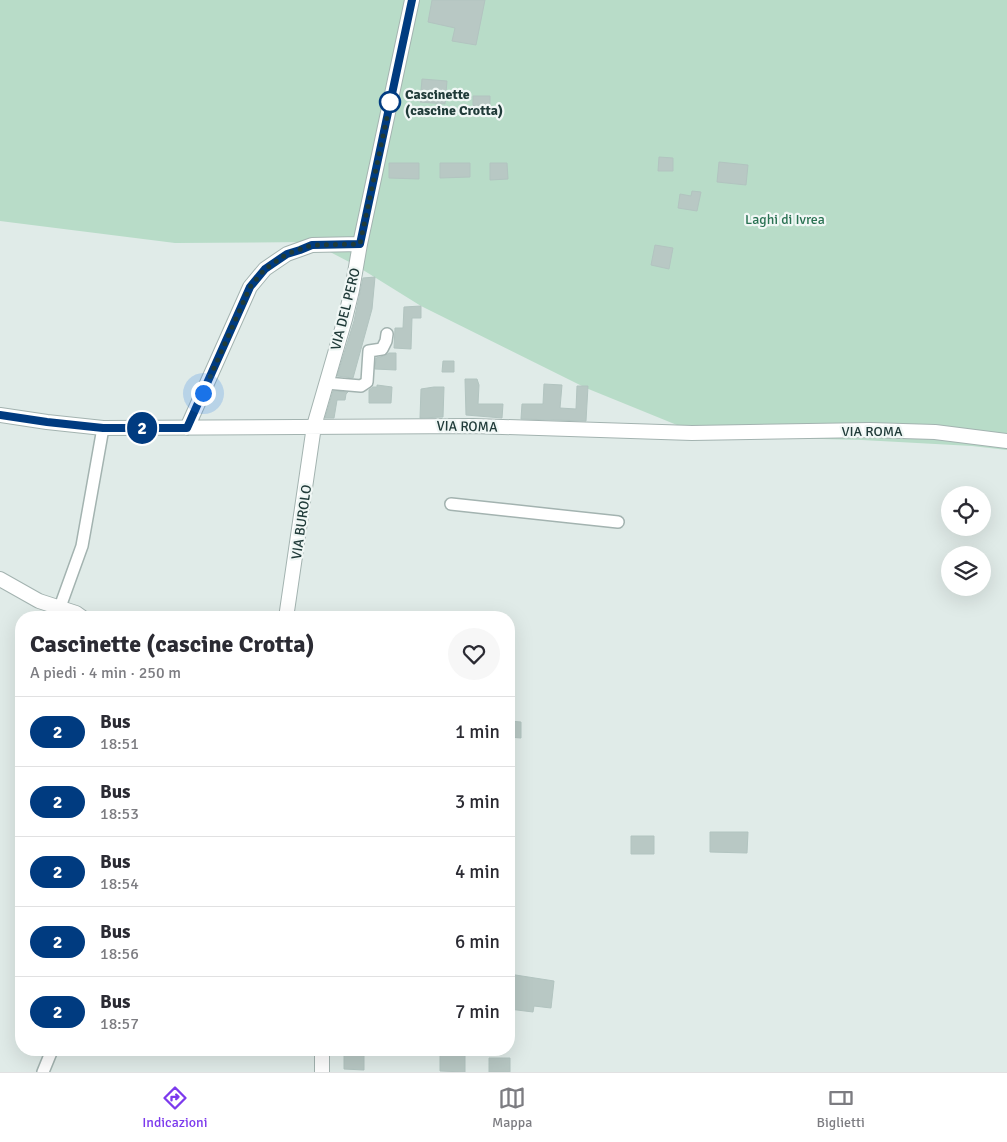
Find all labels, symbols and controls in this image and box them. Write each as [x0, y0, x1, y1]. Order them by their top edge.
place label: Cascinette (cascine Crotta) [405, 86, 503, 119]
marker: Cascinette (cascine Crotta) [379, 91, 401, 113]
park label: Laghi di Ivrea [745, 211, 825, 228]
street label: VIA DEL PERO [327, 266, 364, 352]
your location [191, 381, 216, 406]
line badge: 2 [126, 412, 158, 444]
text: 2 [137, 417, 147, 439]
street label: VIA ROMA [436, 417, 498, 436]
street label: VIA ROMA [841, 423, 903, 440]
street label: VIA BUROLO [288, 484, 315, 560]
map controls [941, 486, 991, 596]
button: locate [941, 486, 991, 536]
button: layers [941, 546, 991, 596]
button: heart [448, 628, 500, 680]
text: Cascinette (cascine Crotta) [30, 629, 315, 659]
text: A piedi · 4 min · 250 m [30, 663, 181, 683]
text: Bus [100, 710, 131, 734]
text: 1 min [455, 720, 500, 744]
text: 2 [53, 721, 62, 743]
text: 18:51 [100, 734, 139, 754]
text: Bus [100, 780, 131, 804]
text: 3 min [455, 790, 500, 814]
text: 2 [53, 791, 62, 813]
text: 18:53 [100, 804, 139, 824]
text: Bus [100, 850, 131, 874]
text: 4 min [455, 860, 500, 884]
text: 2 [53, 861, 62, 883]
text: 18:54 [100, 874, 139, 894]
text: Bus [100, 920, 131, 944]
text: 6 min [455, 930, 500, 954]
text: 2 [53, 931, 62, 953]
text: 18:56 [100, 944, 139, 964]
text: Bus [100, 990, 131, 1014]
text: 7 min [455, 1000, 500, 1024]
text: 2 [53, 1001, 62, 1023]
text: 18:57 [100, 1014, 139, 1034]
tab: Indicazioni [142, 1084, 208, 1131]
tab: Mappa [492, 1084, 532, 1131]
tab: Biglietti [817, 1084, 865, 1131]

